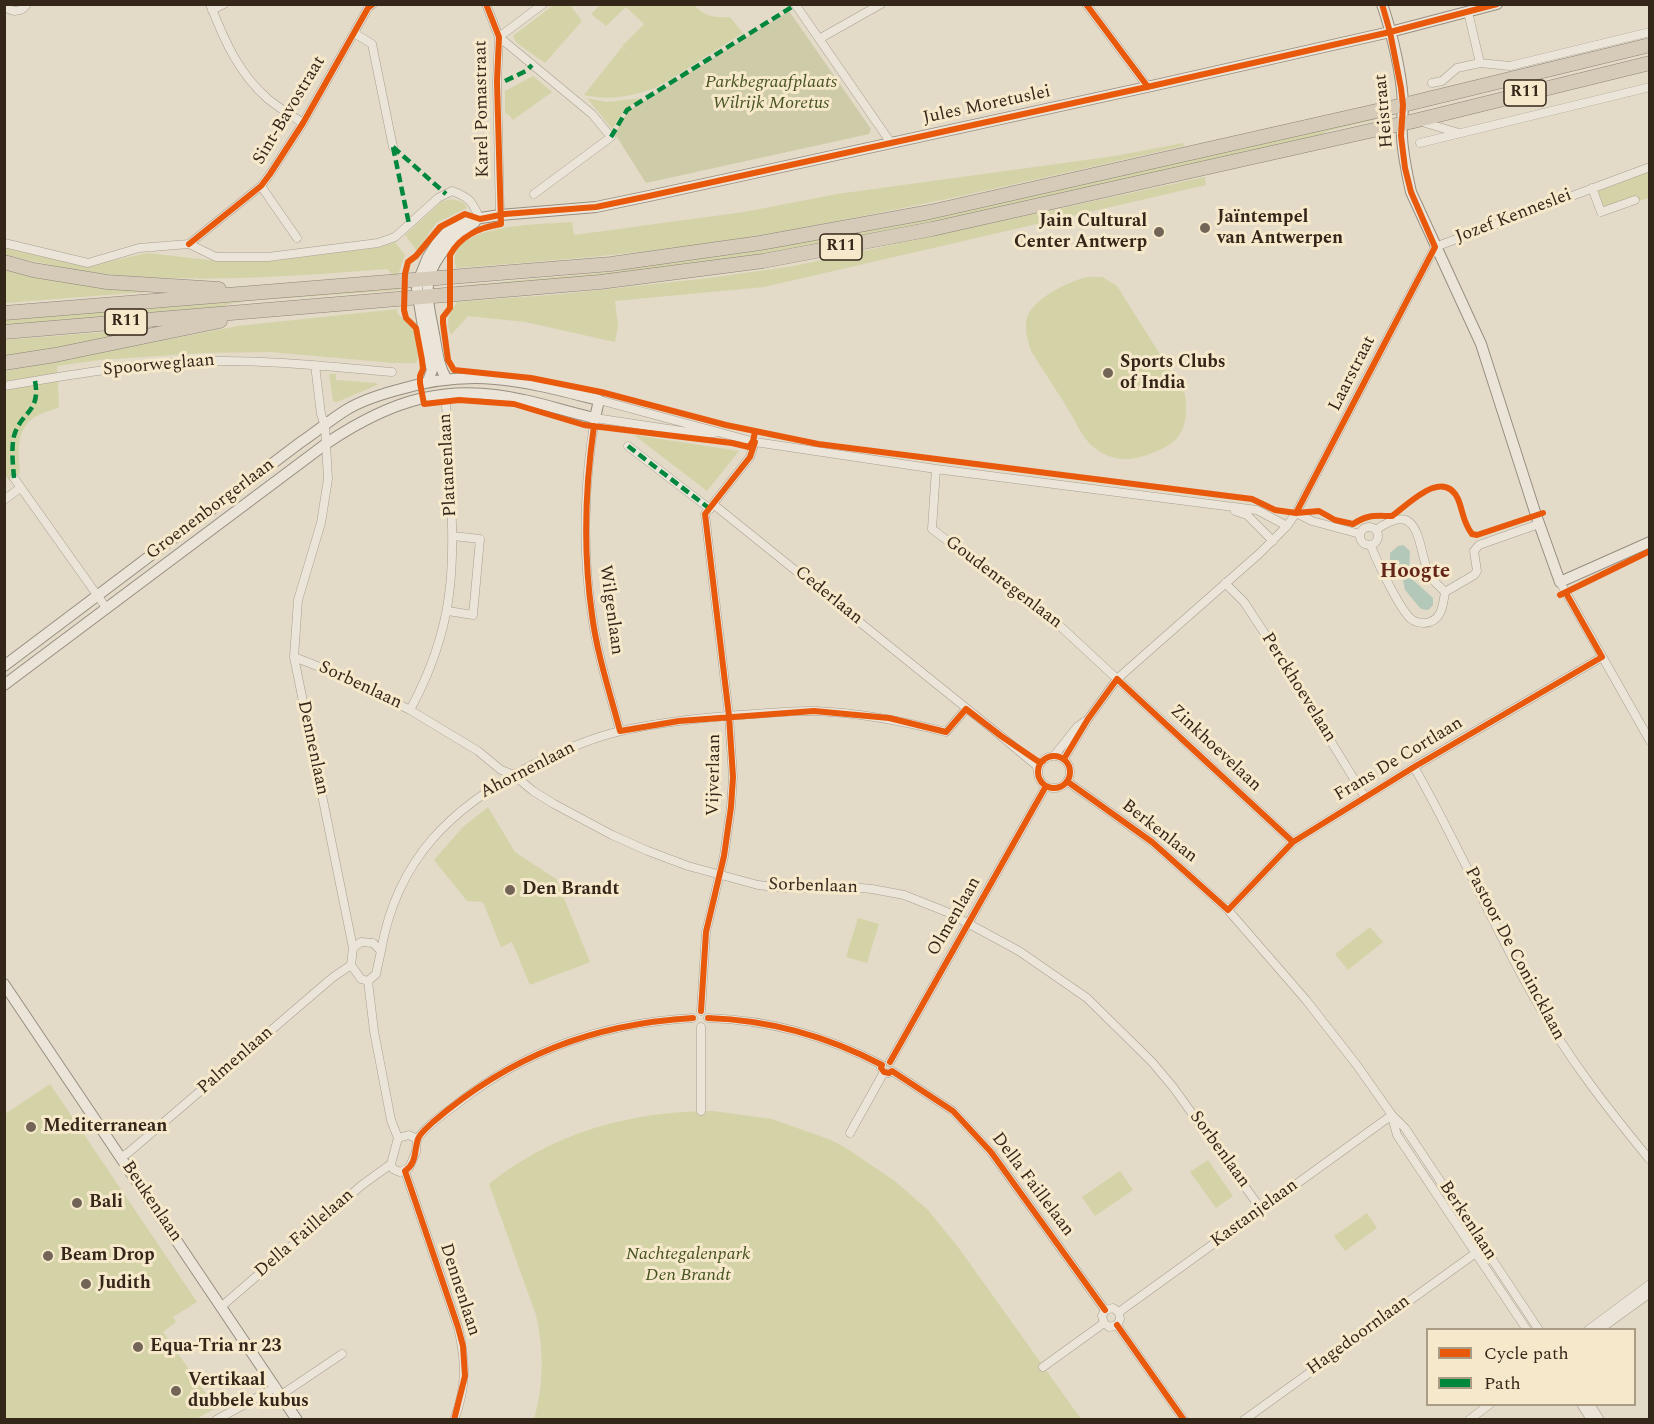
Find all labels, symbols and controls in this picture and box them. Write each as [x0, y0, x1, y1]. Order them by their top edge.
street label: Karel Pomastraat [471, 40, 495, 178]
street label: Sint-Bavostraat [249, 53, 331, 169]
park label: Parkbegraafplaats Wilrijk Moretus [705, 72, 837, 115]
street label: Heistraat [1371, 73, 1399, 149]
road number: R11 [1504, 80, 1546, 106]
street label: Jules Moretuslei [921, 82, 1053, 130]
street label: Jozef Kenneslei [1453, 185, 1575, 249]
place label: Jaïntempel van Antwerpen [1217, 207, 1343, 250]
place label: Jain Cultural Center Antwerp [1014, 211, 1147, 254]
marker: Jaïntempel van Antwerpen [1198, 221, 1212, 235]
marker: Jain Cultural Center Antwerp [1152, 225, 1166, 239]
road number: R11 [820, 234, 862, 260]
road number: R11 [105, 309, 147, 335]
street label: Laarstraat [1325, 333, 1381, 415]
street label: Spoorweglaan [102, 350, 216, 382]
place label: Sports Clubs of India [1120, 352, 1226, 394]
marker: Sports Clubs of India [1101, 366, 1115, 380]
street label: Platanenlaan [435, 413, 463, 517]
street label: Groenenborgerlaan [143, 455, 279, 565]
street label: Goudenregenlaan [940, 532, 1066, 634]
district label: Hoogte [1380, 560, 1450, 586]
street label: Cederlaan [790, 562, 866, 630]
street label: Wilgenlaan [593, 564, 627, 656]
street label: Perckhoevelaan [1256, 629, 1340, 747]
street label: Sorbenlaan [315, 657, 405, 715]
street label: Dennenlaan [291, 699, 333, 797]
street label: Zinkhoevelaan [1165, 701, 1265, 797]
street label: Frans De Cortlaan [1331, 713, 1467, 807]
street label: Vijverlaan [703, 734, 727, 816]
street label: Ahornenlaan [477, 738, 579, 804]
street label: Berkenlaan [1117, 796, 1201, 868]
street label: Pastoor De Conincklaan [1459, 864, 1569, 1044]
street label: Olmenlaan [924, 874, 986, 960]
street label: Sorbenlaan [768, 875, 858, 899]
place label: Den Brandt [522, 879, 619, 901]
marker: Den Brandt [503, 883, 517, 897]
street label: Palmenlaan [194, 1022, 278, 1100]
street label: Sorbenlaan [1184, 1107, 1254, 1193]
place label: Mediterranean [43, 1116, 167, 1138]
marker: Mediterranean [24, 1120, 38, 1134]
street label: Della Faillelaan [986, 1129, 1078, 1241]
street label: Beukenlaan [116, 1157, 186, 1247]
street label: Kastanjelaan [1207, 1175, 1303, 1253]
street label: Berkenlaan [1433, 1177, 1501, 1265]
street label: Della Faillelaan [251, 1185, 359, 1283]
place label: Bali [89, 1192, 123, 1214]
marker: Bali [70, 1196, 84, 1210]
street label: Dennenlaan [434, 1241, 484, 1339]
park label: Nachtegalenpark Den Brandt [626, 1244, 750, 1286]
place label: Beam Drop [60, 1245, 154, 1267]
marker: Beam Drop [41, 1249, 55, 1263]
place label: Judith [98, 1273, 151, 1295]
marker: Judith [79, 1277, 93, 1291]
street label: Hagedoornlaan [1303, 1291, 1415, 1381]
legend [1426, 1328, 1636, 1406]
place label: Equa-Tria nr 23 [150, 1336, 282, 1358]
marker: Equa-Tria nr 23 [131, 1340, 145, 1354]
text: Cycle path [1484, 1340, 1569, 1367]
place label: Vertikaal dubbele kubus [188, 1370, 309, 1412]
text: Path [1484, 1370, 1521, 1397]
marker: Vertikaal dubbele kubus [169, 1384, 183, 1398]

